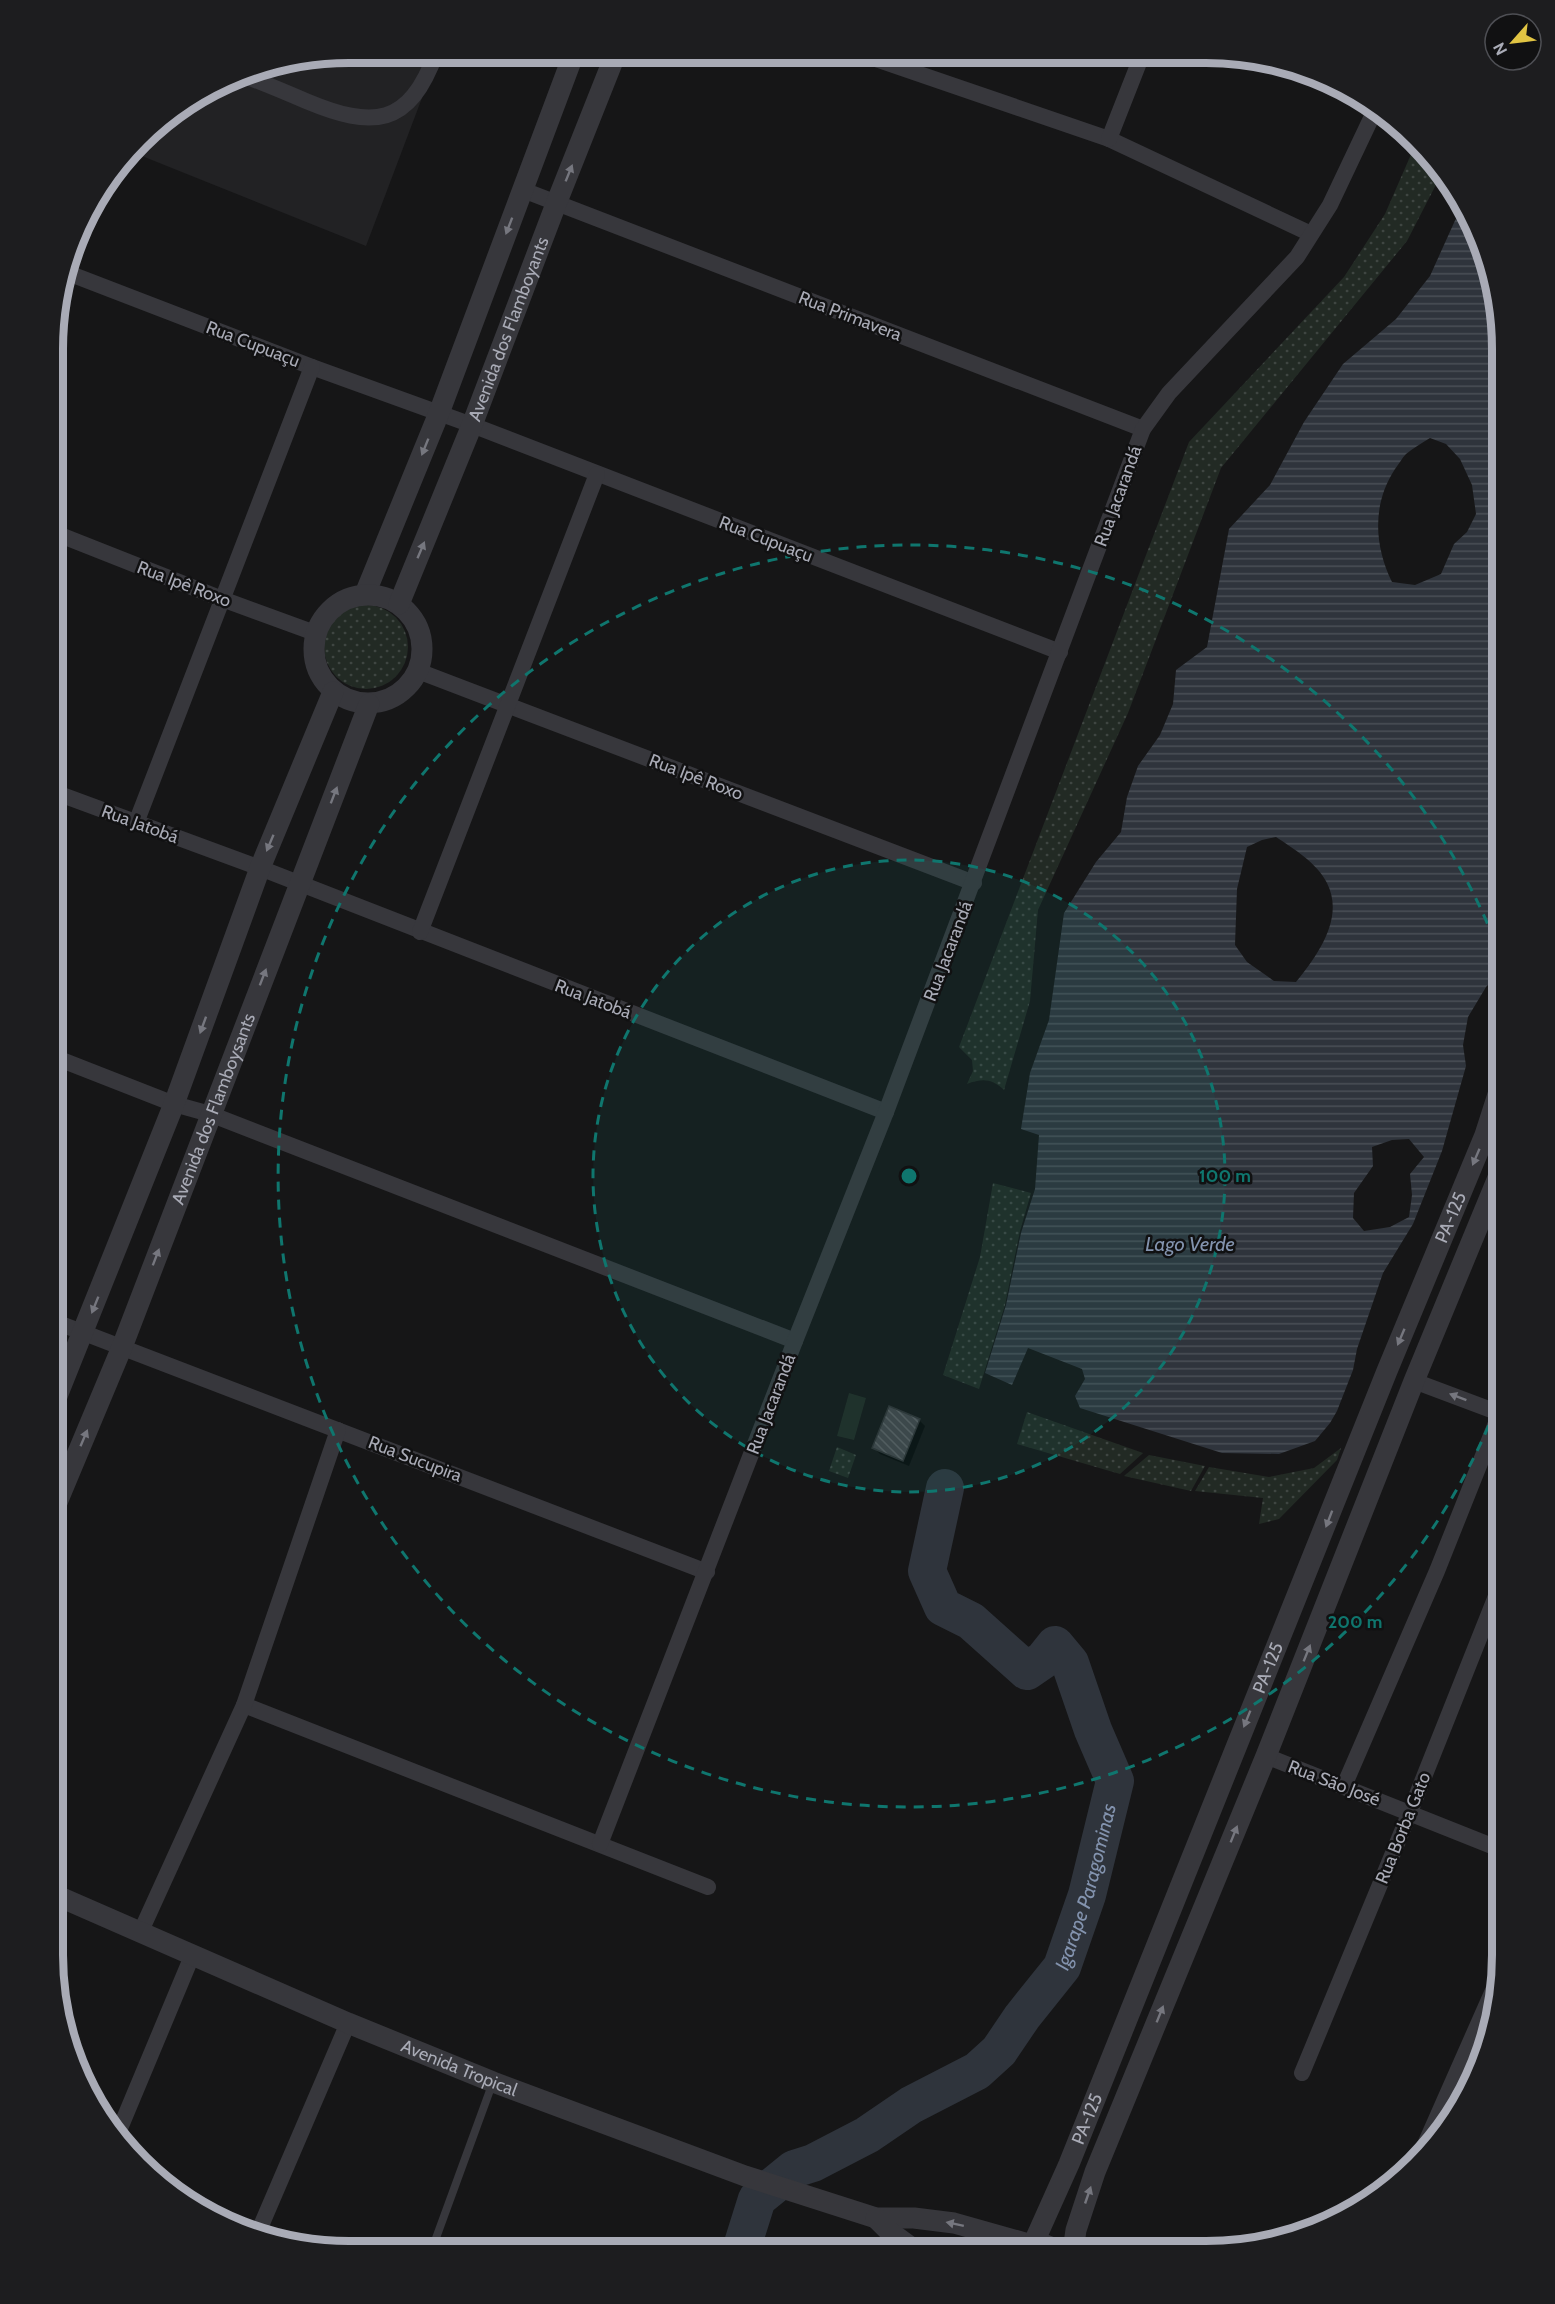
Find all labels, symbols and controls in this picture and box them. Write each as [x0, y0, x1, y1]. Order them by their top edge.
north arrow [1483, 12, 1543, 72]
text: N [1489, 39, 1511, 58]
one-way arrow [565, 164, 574, 182]
one-way arrow [504, 217, 514, 235]
street label: Avenida dos Flamboyants [464, 234, 553, 424]
street label: Rua Primavera [795, 286, 905, 346]
street label: Rua Cupuaçu [203, 316, 303, 372]
one-way arrow [420, 439, 430, 457]
street label: Rua Jacarandá [1090, 442, 1147, 549]
street label: Rua Cupuaçu [716, 511, 816, 567]
one-way arrow [417, 541, 426, 559]
street label: Rua Ipê Roxo [134, 556, 234, 612]
street label: Rua Ipê Roxo [646, 749, 746, 805]
one-way arrow [329, 786, 339, 804]
street label: Rua Jatobá [99, 800, 182, 848]
one-way arrow [266, 834, 275, 851]
street label: Rua Jacarandá [919, 897, 977, 1004]
one-way arrow [259, 968, 269, 986]
street label: Rua Jatobá [552, 974, 635, 1024]
street label: Avenida dos Flamboysants [167, 1010, 260, 1207]
one-way arrow [197, 1017, 207, 1035]
one-way arrow [1471, 1149, 1481, 1167]
text: 100 m [1199, 1165, 1251, 1187]
centre of rings [899, 1166, 919, 1186]
street label: PA-125 [1430, 1189, 1471, 1246]
water label: Lago Verde [1145, 1232, 1235, 1256]
one-way arrow [152, 1248, 161, 1266]
one-way arrow [89, 1297, 99, 1315]
one-way arrow [1396, 1329, 1406, 1347]
street label: Rua Jacarandá [742, 1350, 800, 1457]
one-way arrow [1449, 1392, 1467, 1402]
one-way arrow [79, 1429, 89, 1447]
street label: Rua Sucupira [365, 1431, 465, 1487]
one-way arrow [1324, 1510, 1334, 1528]
text: 200 m [1328, 1611, 1382, 1633]
street label: PA-125 [1248, 1639, 1288, 1696]
one-way arrow [1302, 1643, 1312, 1661]
one-way arrow [1242, 1710, 1252, 1728]
street label: Rua São José [1285, 1755, 1383, 1811]
street label: Rua Borba Gato [1371, 1769, 1435, 1887]
water label: Igarape Paragominas [1050, 1801, 1121, 1973]
one-way arrow [1229, 1824, 1239, 1842]
one-way arrow [1156, 2005, 1165, 2023]
street label: Avenida Tropical [398, 2035, 521, 2101]
street label: PA-125 [1067, 2090, 1107, 2148]
one-way arrow [1083, 2186, 1093, 2204]
one-way arrow [946, 2219, 965, 2228]

